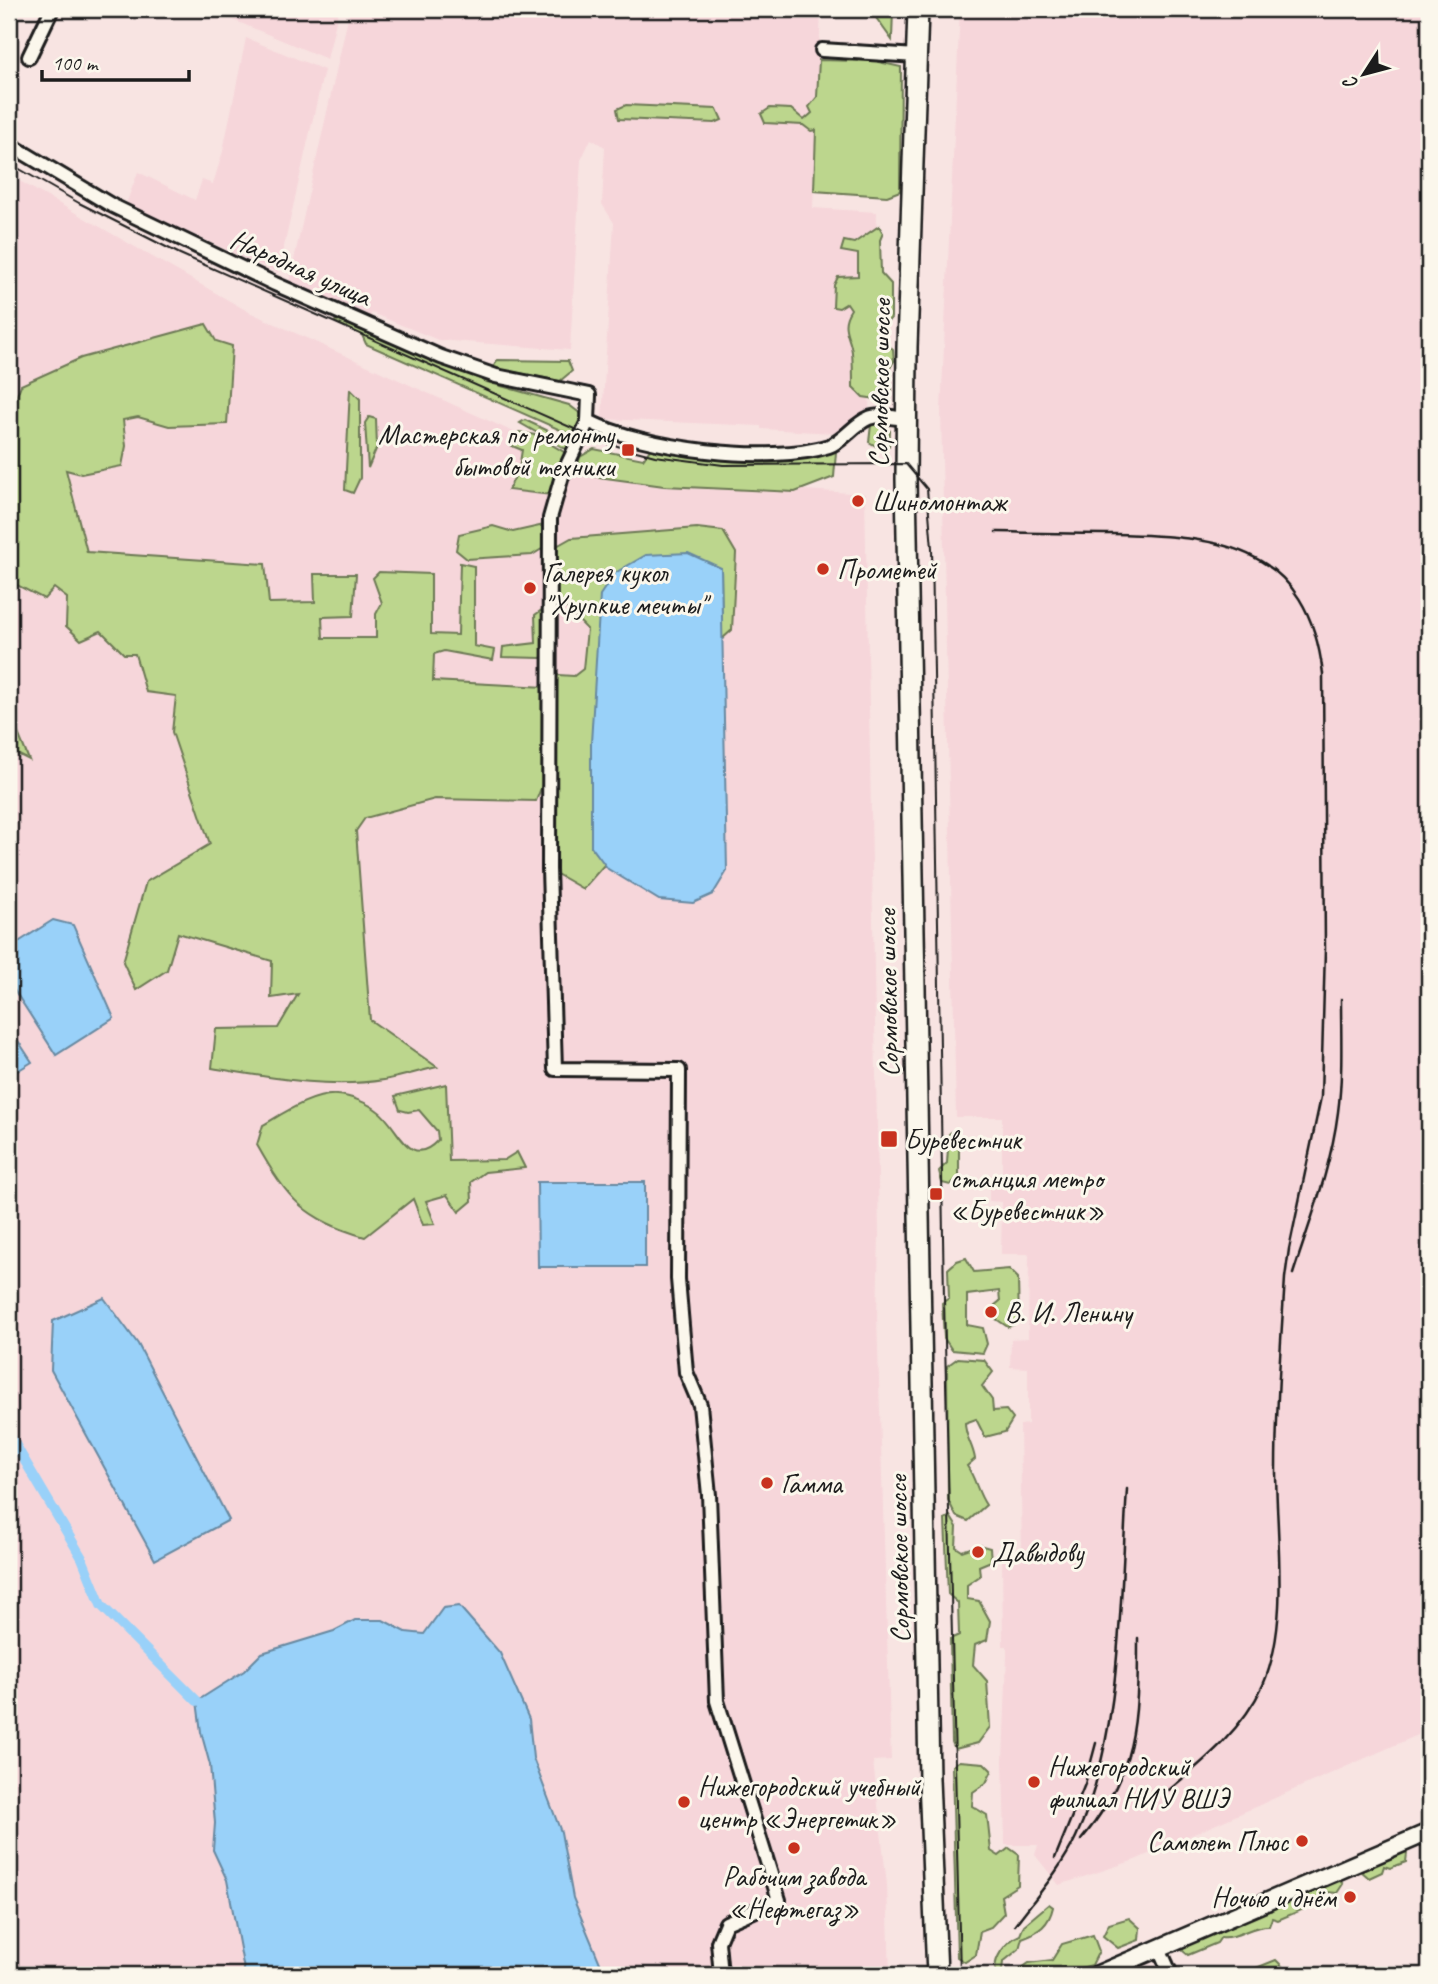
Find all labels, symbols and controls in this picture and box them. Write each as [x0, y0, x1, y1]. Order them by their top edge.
scale bar [42, 38, 189, 82]
north arrow [1330, 38, 1400, 108]
text: 100 m [52, 50, 99, 76]
text: С [1337, 70, 1364, 94]
street label: Народная улица [225, 221, 378, 315]
street label: Сормовское шоссе [861, 297, 898, 467]
place label: Мастерская по ремонту бытовой техники [378, 417, 617, 484]
marker: Мастерская по ремонту бытовой техники [620, 442, 636, 458]
place label: Шиномонтаж [872, 484, 1009, 519]
marker: Шиномонтаж [850, 493, 866, 509]
place label: Прометей [837, 552, 938, 587]
place label: Галерея кукол "Хрупкие мечты" [544, 555, 711, 622]
marker: Прометей [815, 561, 831, 577]
marker: Галерея кукол "Хрупкие мечты" [522, 580, 538, 596]
street label: Сормовское шоссе [869, 907, 906, 1077]
place label: Буревестник [905, 1122, 1023, 1157]
marker: Буревестник [879, 1129, 899, 1149]
place label: станция метро «Буревестник» [950, 1161, 1106, 1228]
marker: станция метро «Буревестник» [928, 1186, 944, 1202]
place label: В. И. Ленину [1005, 1295, 1134, 1330]
marker: В. И. Ленину [983, 1304, 999, 1320]
place label: Гамма [781, 1466, 844, 1501]
street label: Сормовское шоссе [880, 1473, 917, 1643]
marker: Гамма [759, 1475, 775, 1491]
place label: Давыдову [992, 1535, 1086, 1570]
marker: Давыдову [970, 1544, 986, 1560]
place label: Нижегородский филиал НИУ ВШЭ [1048, 1749, 1231, 1816]
place label: Нижегородский учебный центр «Энергетик» [698, 1769, 922, 1836]
marker: Нижегородский филиал НИУ ВШЭ [1026, 1774, 1042, 1790]
marker: Нижегородский учебный центр «Энергетик» [676, 1794, 692, 1810]
place label: Самолет Плюс [1147, 1824, 1289, 1859]
marker: Самолет Плюс [1294, 1833, 1310, 1849]
marker: Рабочим завода «Нефтегаз» [786, 1840, 802, 1856]
place label: Рабочим завода «Нефтегаз» [723, 1859, 868, 1927]
place label: Ночью и днём [1212, 1880, 1337, 1915]
marker: Ночью и днём [1342, 1889, 1358, 1905]

